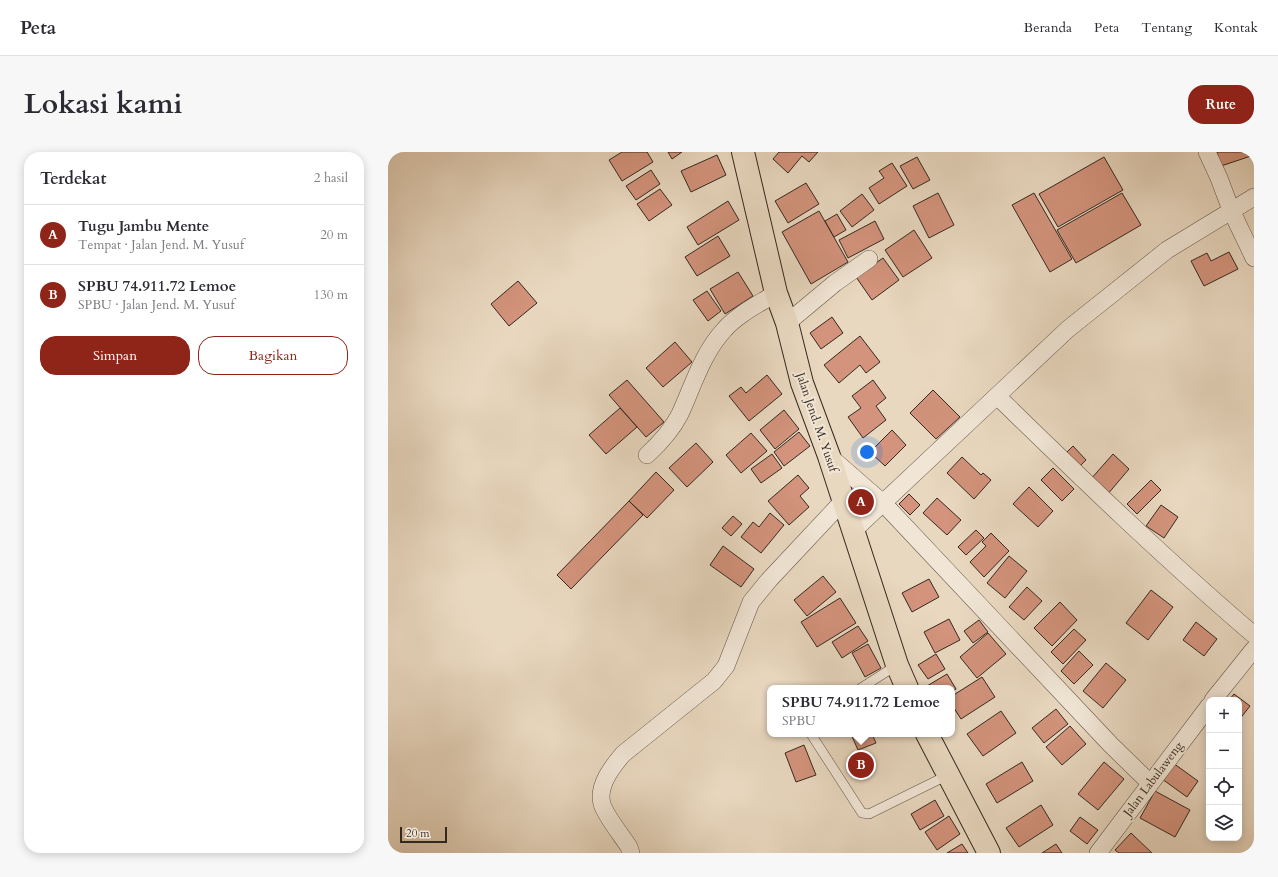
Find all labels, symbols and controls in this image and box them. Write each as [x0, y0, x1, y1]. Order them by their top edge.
text: Peta [20, 15, 56, 41]
text: Beranda [1024, 18, 1072, 37]
text: Peta [1094, 18, 1119, 37]
text: Tentang [1141, 18, 1192, 37]
text: Kontak [1214, 18, 1258, 37]
text: Lokasi kami [24, 85, 182, 123]
button: Rute [1188, 85, 1254, 124]
text: Terdekat [40, 167, 106, 190]
text: 2 hasil [314, 169, 348, 187]
text: Tugu Jambu Mente [78, 216, 209, 236]
text: A [48, 226, 58, 244]
text: 20 m [320, 226, 348, 244]
text: Tempat · Jalan Jend. M. Yusuf [78, 236, 244, 254]
text: SPBU 74.911.72 Lemoe [78, 276, 236, 296]
text: B [48, 286, 58, 304]
text: 130 m [314, 286, 348, 304]
text: SPBU · Jalan Jend. M. Yusuf [78, 296, 234, 314]
button: Simpan [40, 336, 190, 375]
button: Bagikan [198, 336, 348, 375]
street label: Jalan Jend. M. Yusuf [792, 368, 842, 476]
your location [857, 442, 877, 462]
pin: A [848, 487, 874, 517]
popup [767, 685, 955, 737]
text: SPBU 74.911.72 Lemoe [782, 692, 940, 712]
map controls [1206, 697, 1242, 841]
button: + [1206, 697, 1242, 733]
text: SPBU [782, 712, 816, 730]
button: − [1206, 733, 1242, 769]
street label: Jalan Labulaweng [1118, 738, 1187, 821]
pin: B [848, 750, 874, 780]
button: locate [1206, 769, 1242, 805]
button: layers [1206, 805, 1242, 841]
scale bar [400, 825, 447, 844]
text: 20 m [406, 826, 430, 841]

